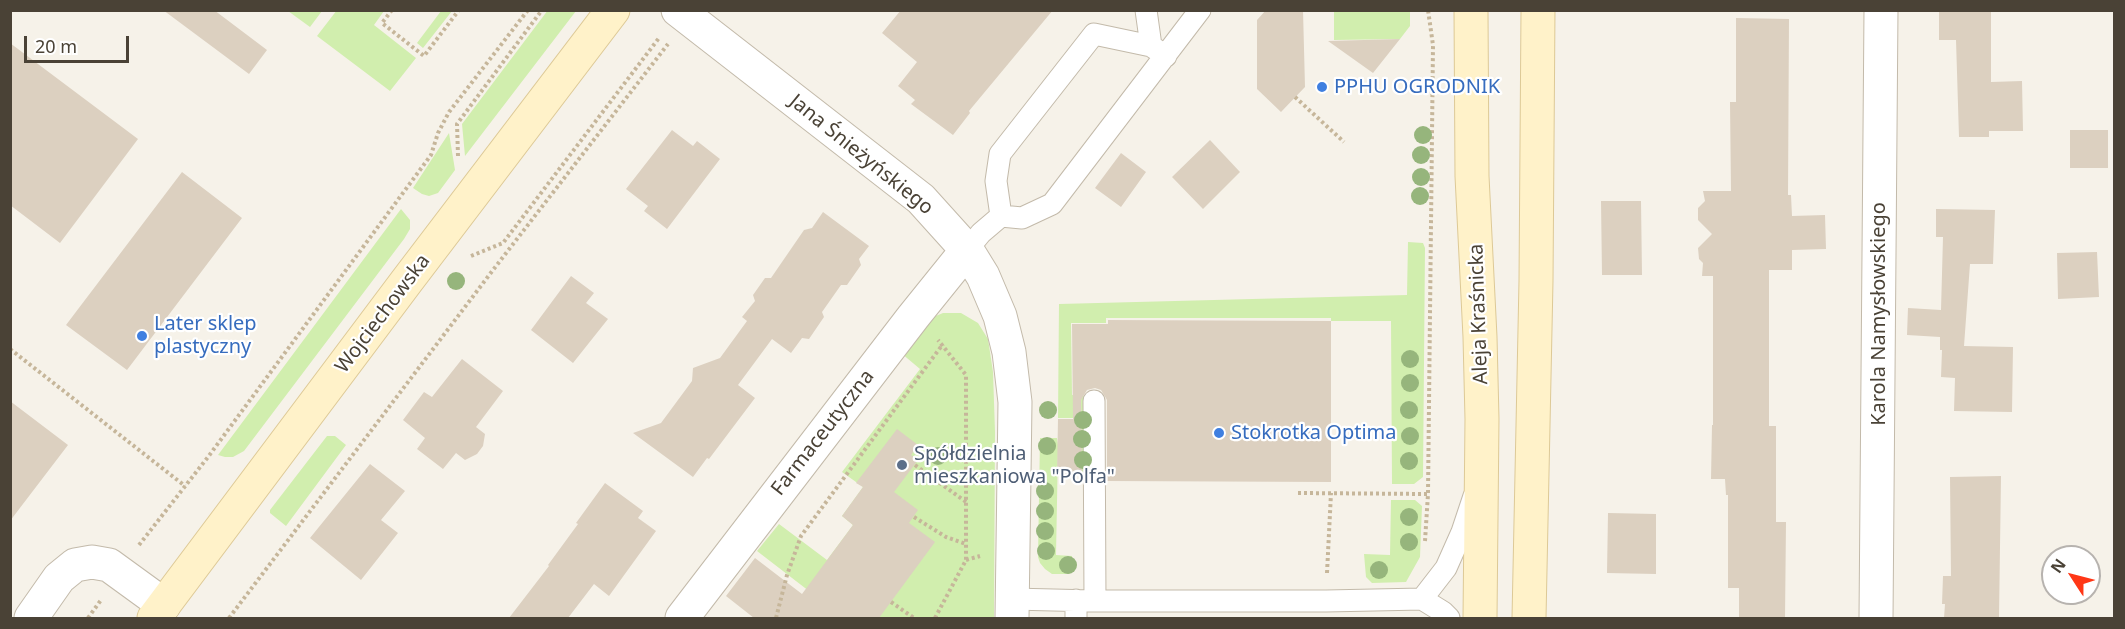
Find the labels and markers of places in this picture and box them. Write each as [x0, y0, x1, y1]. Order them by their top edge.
place label: PPHU OGRODNIK [1334, 75, 1500, 99]
marker: PPHU OGRODNIK [1315, 80, 1329, 94]
place label: Later sklep plastyczny [154, 312, 257, 359]
marker: Later sklep plastyczny [135, 329, 149, 343]
place label: Stokrotka Optima [1231, 421, 1396, 445]
marker: Stokrotka Optima [1212, 426, 1226, 440]
place label: Spółdzielnia mieszkaniowa "Polfa" [914, 442, 1115, 489]
marker: Spółdzielnia mieszkaniowa "Polfa" [895, 458, 909, 472]

